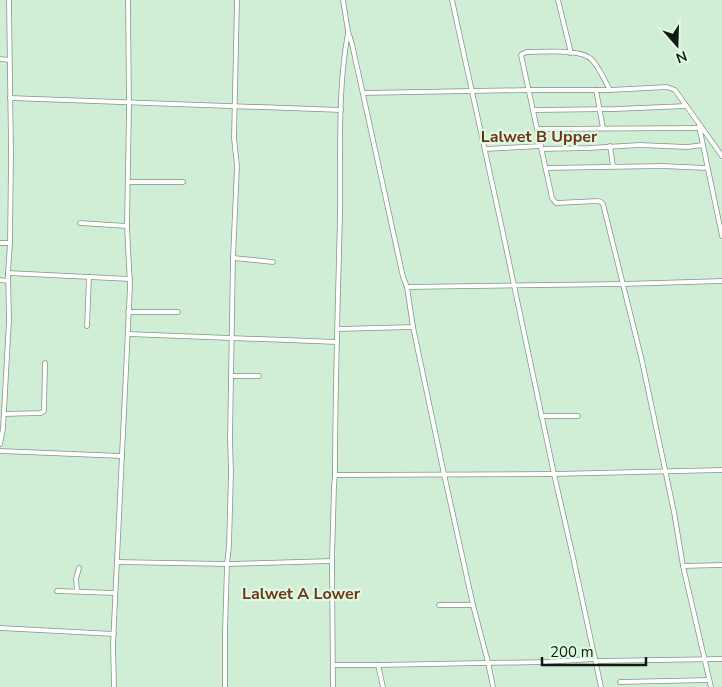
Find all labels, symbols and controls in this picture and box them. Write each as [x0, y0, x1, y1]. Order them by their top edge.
north arrow [652, 20, 702, 70]
text: N [673, 46, 689, 67]
district label: Lalwet B Upper [481, 126, 598, 148]
district label: Lalwet A Lower [242, 583, 361, 605]
scale bar [542, 634, 646, 666]
text: 200 m [550, 642, 594, 662]

